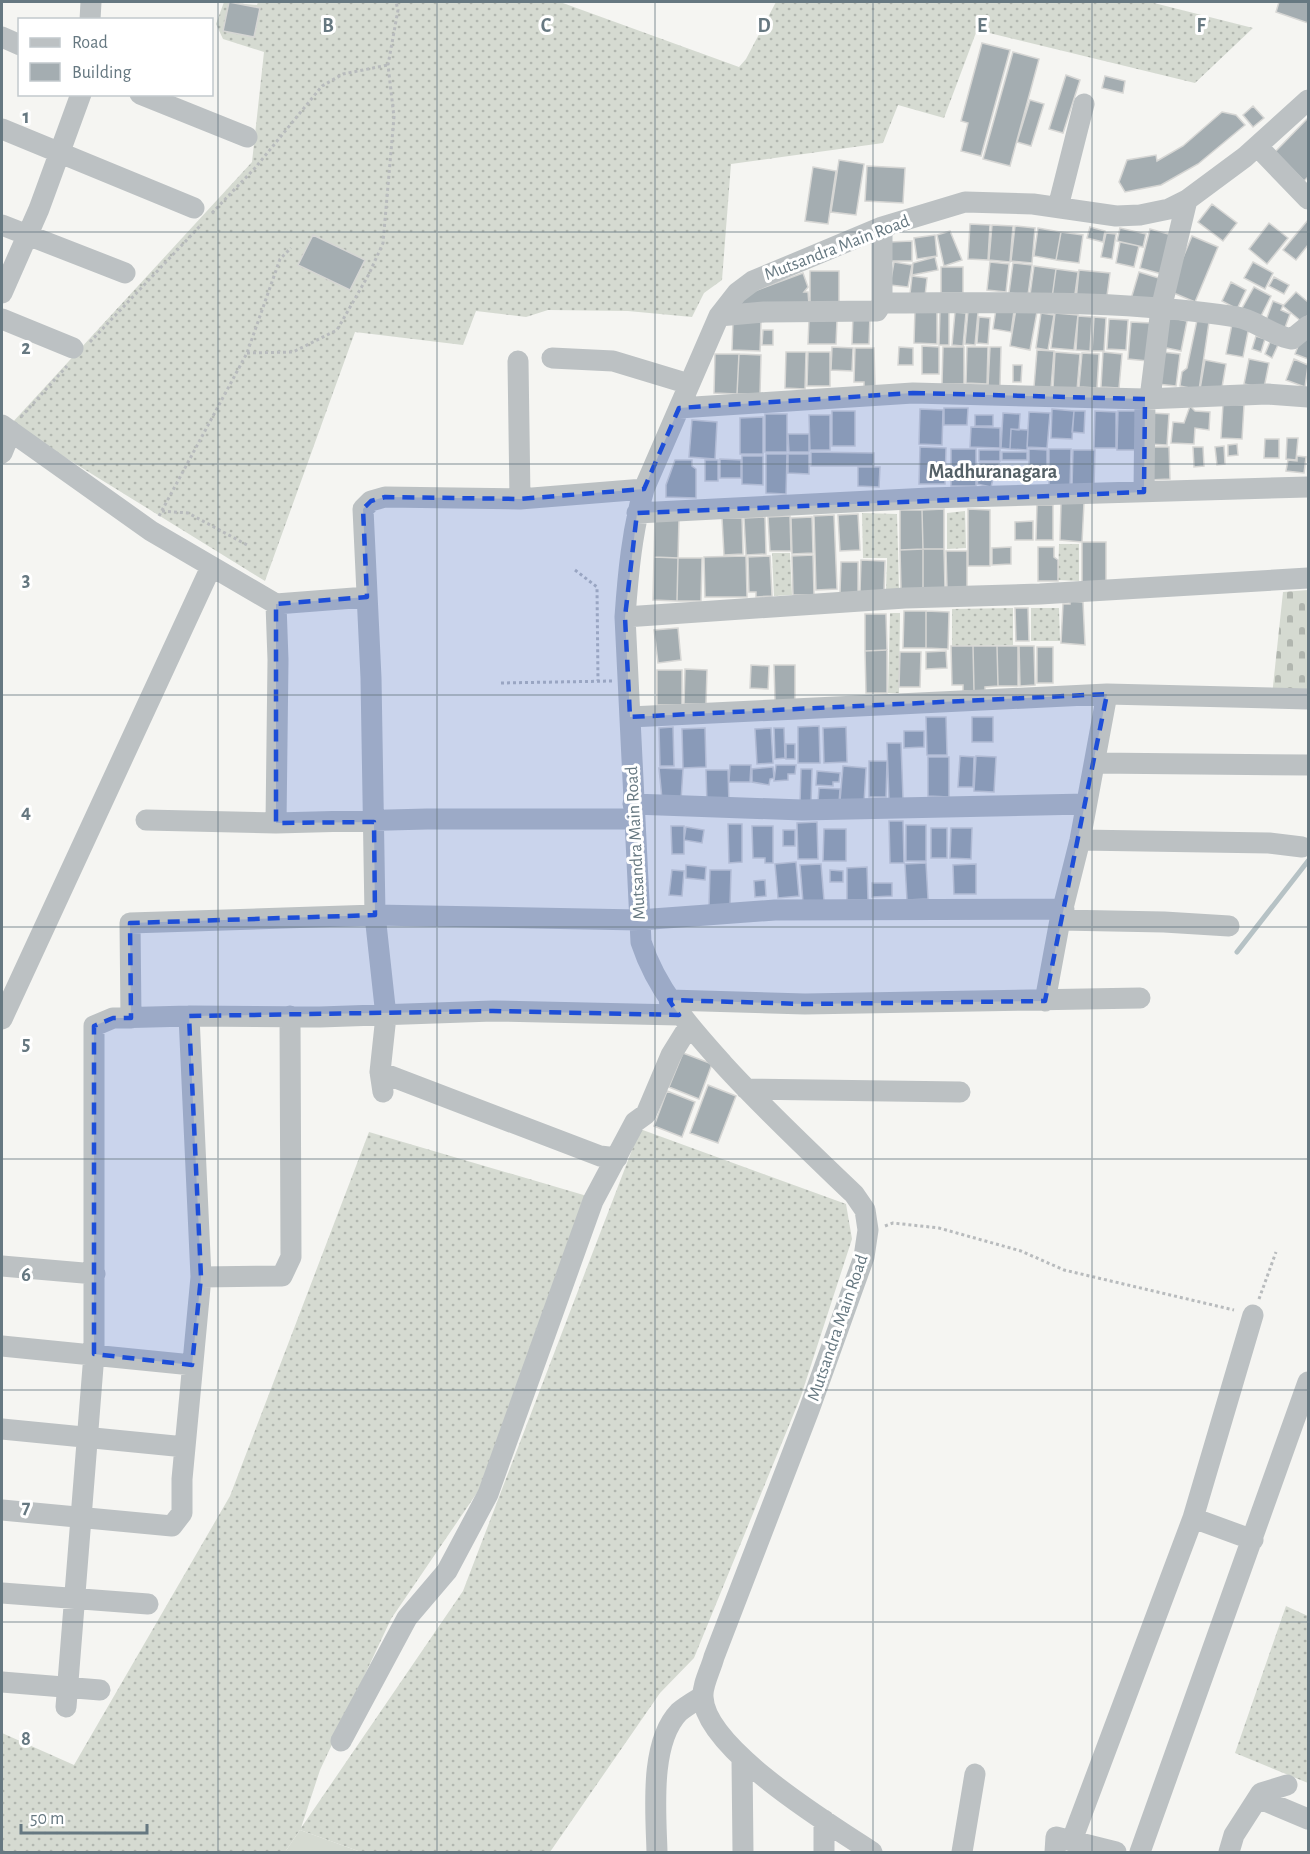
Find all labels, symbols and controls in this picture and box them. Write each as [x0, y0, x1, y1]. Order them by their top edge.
text: B [322, 16, 334, 36]
text: C [541, 16, 552, 36]
text: D [757, 16, 771, 36]
text: E [977, 16, 987, 36]
text: F [1196, 16, 1206, 36]
legend [18, 18, 213, 96]
text: Road [72, 34, 108, 52]
text: Building [72, 64, 132, 82]
text: 1 [22, 107, 30, 127]
street label: Mutsandra Main Road [762, 212, 912, 284]
text: 2 [21, 338, 31, 358]
district label: Madhuranagara [929, 462, 1058, 482]
text: 3 [22, 570, 30, 590]
street label: Mutsandra Main Road [623, 766, 649, 920]
text: 4 [21, 802, 31, 822]
text: 5 [22, 1034, 30, 1054]
street label: Mutsandra Main Road [804, 1252, 872, 1404]
text: 6 [21, 1265, 31, 1285]
text: 7 [22, 1497, 31, 1517]
text: 8 [21, 1729, 31, 1749]
scale bar [21, 1797, 147, 1835]
text: 50 m [30, 1810, 64, 1828]

